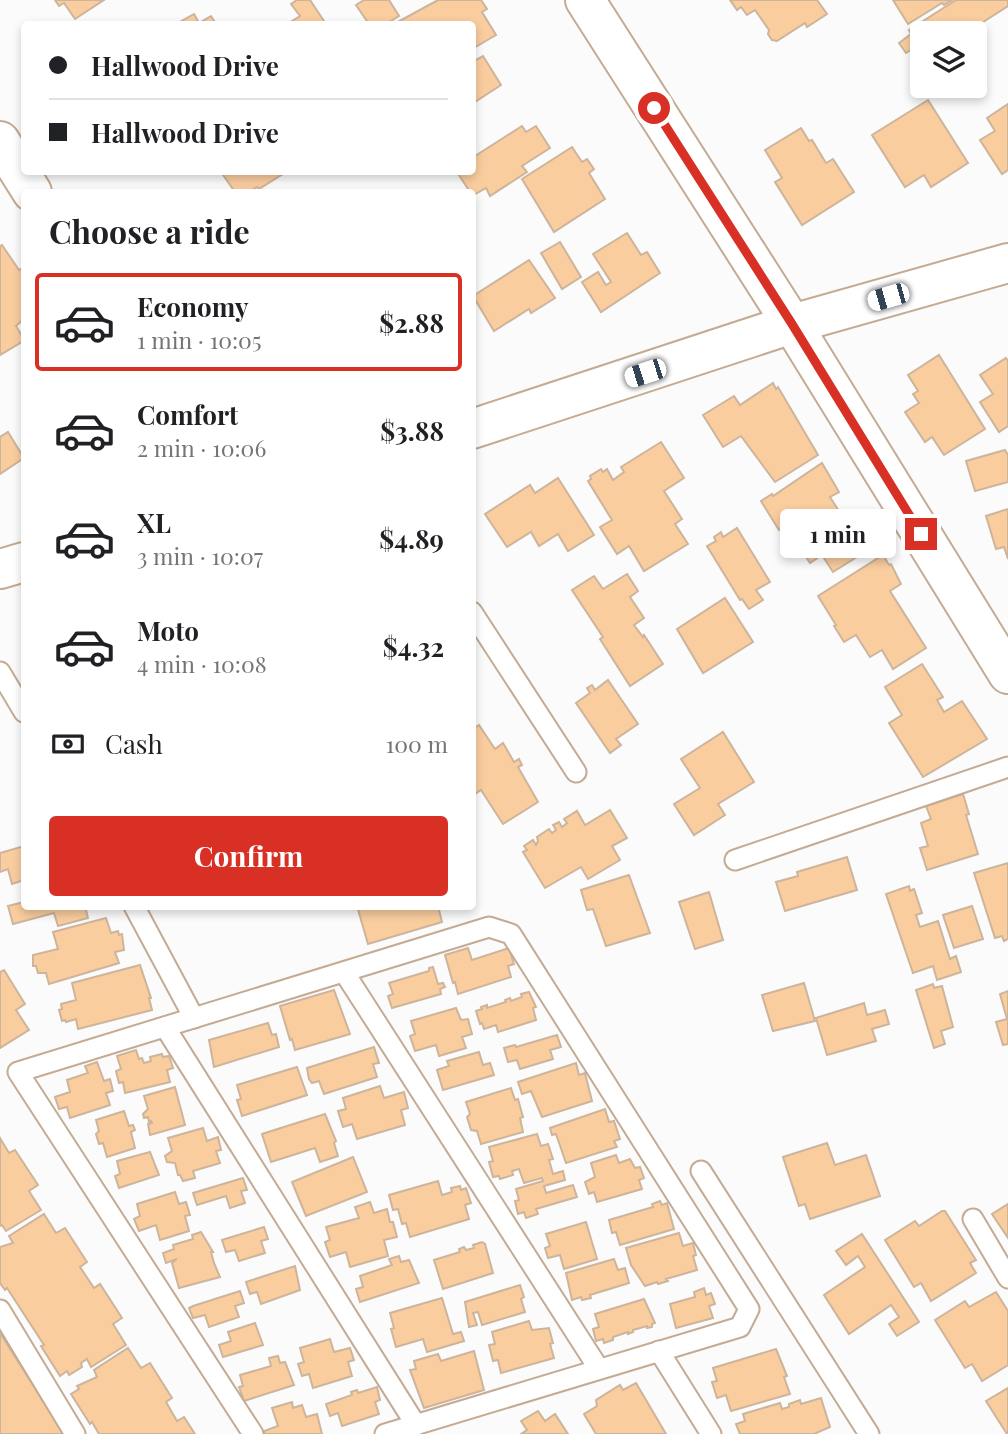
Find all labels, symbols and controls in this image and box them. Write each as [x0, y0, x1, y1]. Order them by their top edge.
map controls [910, 21, 987, 98]
button: layers [910, 21, 987, 98]
text: Hallwood Drive [91, 48, 279, 83]
route start [638, 92, 670, 124]
text: Hallwood Drive [91, 115, 279, 150]
text: Choose a ride [49, 209, 250, 252]
car [865, 281, 912, 313]
text: Economy [137, 289, 248, 324]
icon: car [53, 291, 116, 354]
text: $2.88 [379, 305, 444, 340]
text: 1 min · 10:05 [137, 324, 261, 355]
car [622, 357, 669, 389]
text: Comfort [137, 397, 238, 432]
icon: car [53, 399, 116, 462]
text: $3.88 [380, 413, 444, 448]
text: 2 min · 10:06 [137, 432, 266, 463]
text: XL [137, 505, 171, 540]
icon: car [53, 507, 116, 570]
callout: 1 min [781, 510, 897, 558]
text: 1 min [810, 518, 866, 549]
route end [905, 518, 937, 550]
text: $4.89 [379, 521, 444, 556]
text: 3 min · 10:07 [137, 540, 263, 571]
text: Moto [137, 613, 199, 648]
icon: car [53, 615, 116, 678]
text: $4.32 [383, 629, 444, 664]
text: 4 min · 10:08 [137, 648, 267, 679]
icon: cash [49, 725, 87, 763]
text: Cash [105, 726, 163, 761]
text: 100 m [386, 728, 448, 759]
button: Confirm [49, 816, 448, 896]

